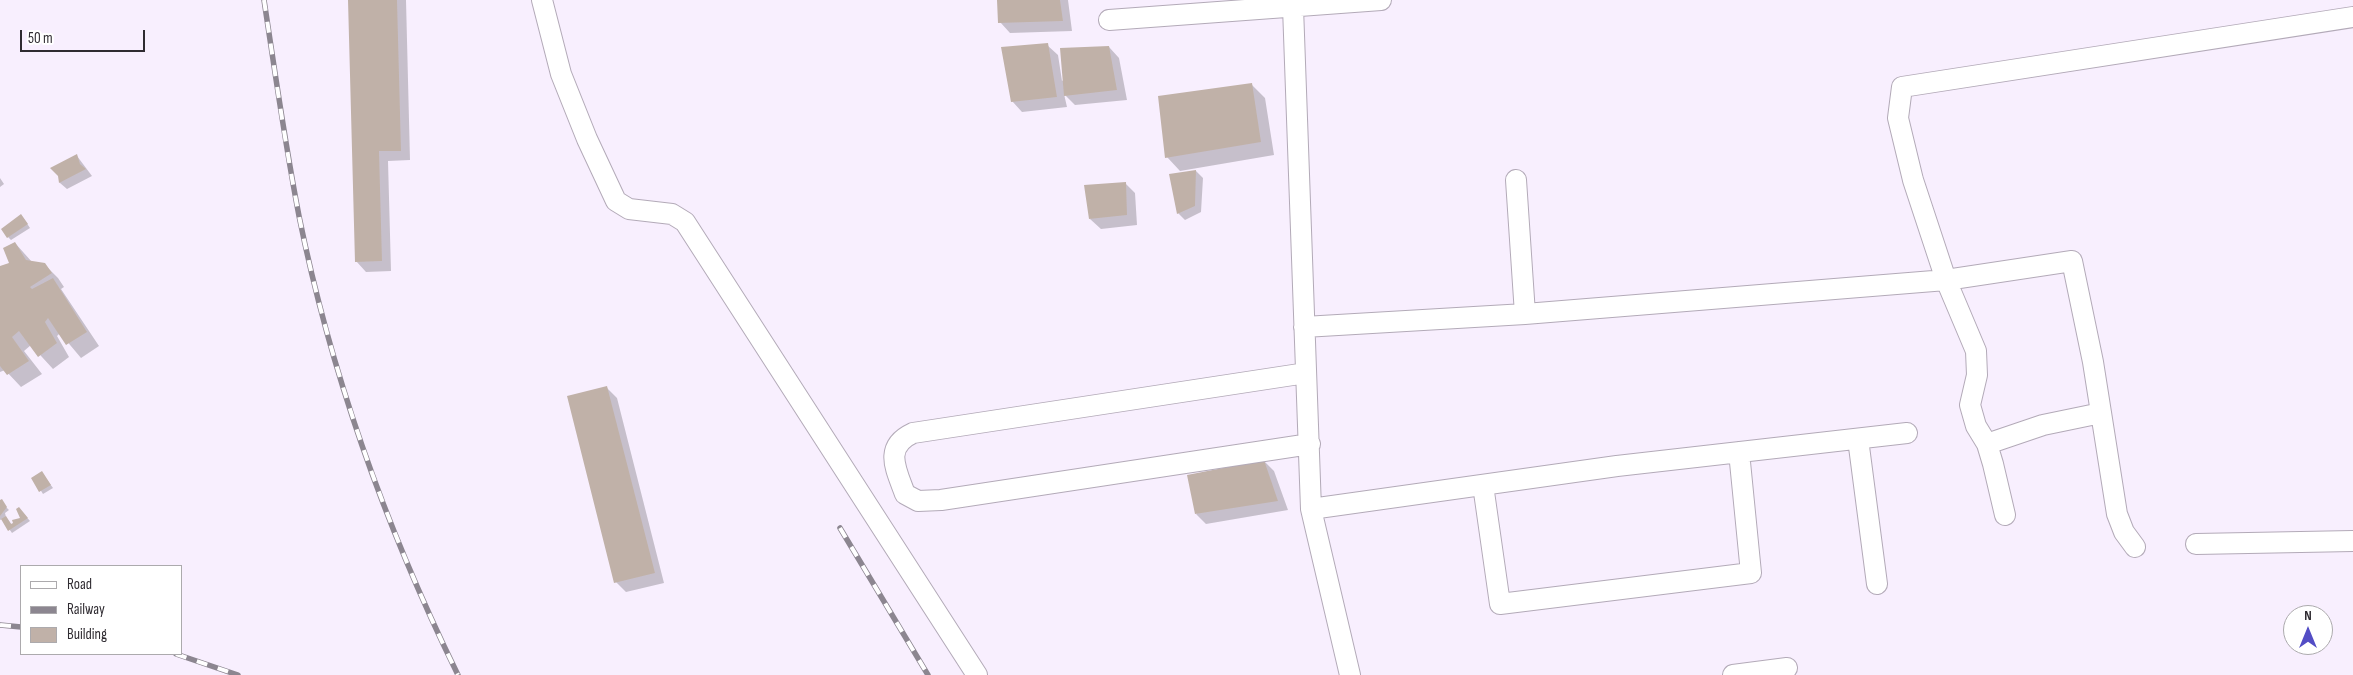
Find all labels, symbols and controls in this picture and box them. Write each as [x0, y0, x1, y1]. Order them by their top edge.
scale bar [22, 20, 148, 52]
text: 50 m [28, 29, 53, 48]
legend [20, 565, 182, 655]
text: Road [67, 575, 92, 594]
text: Railway [67, 600, 105, 619]
north arrow [2283, 605, 2333, 655]
text: N [2304, 607, 2312, 624]
text: Building [67, 625, 107, 644]

